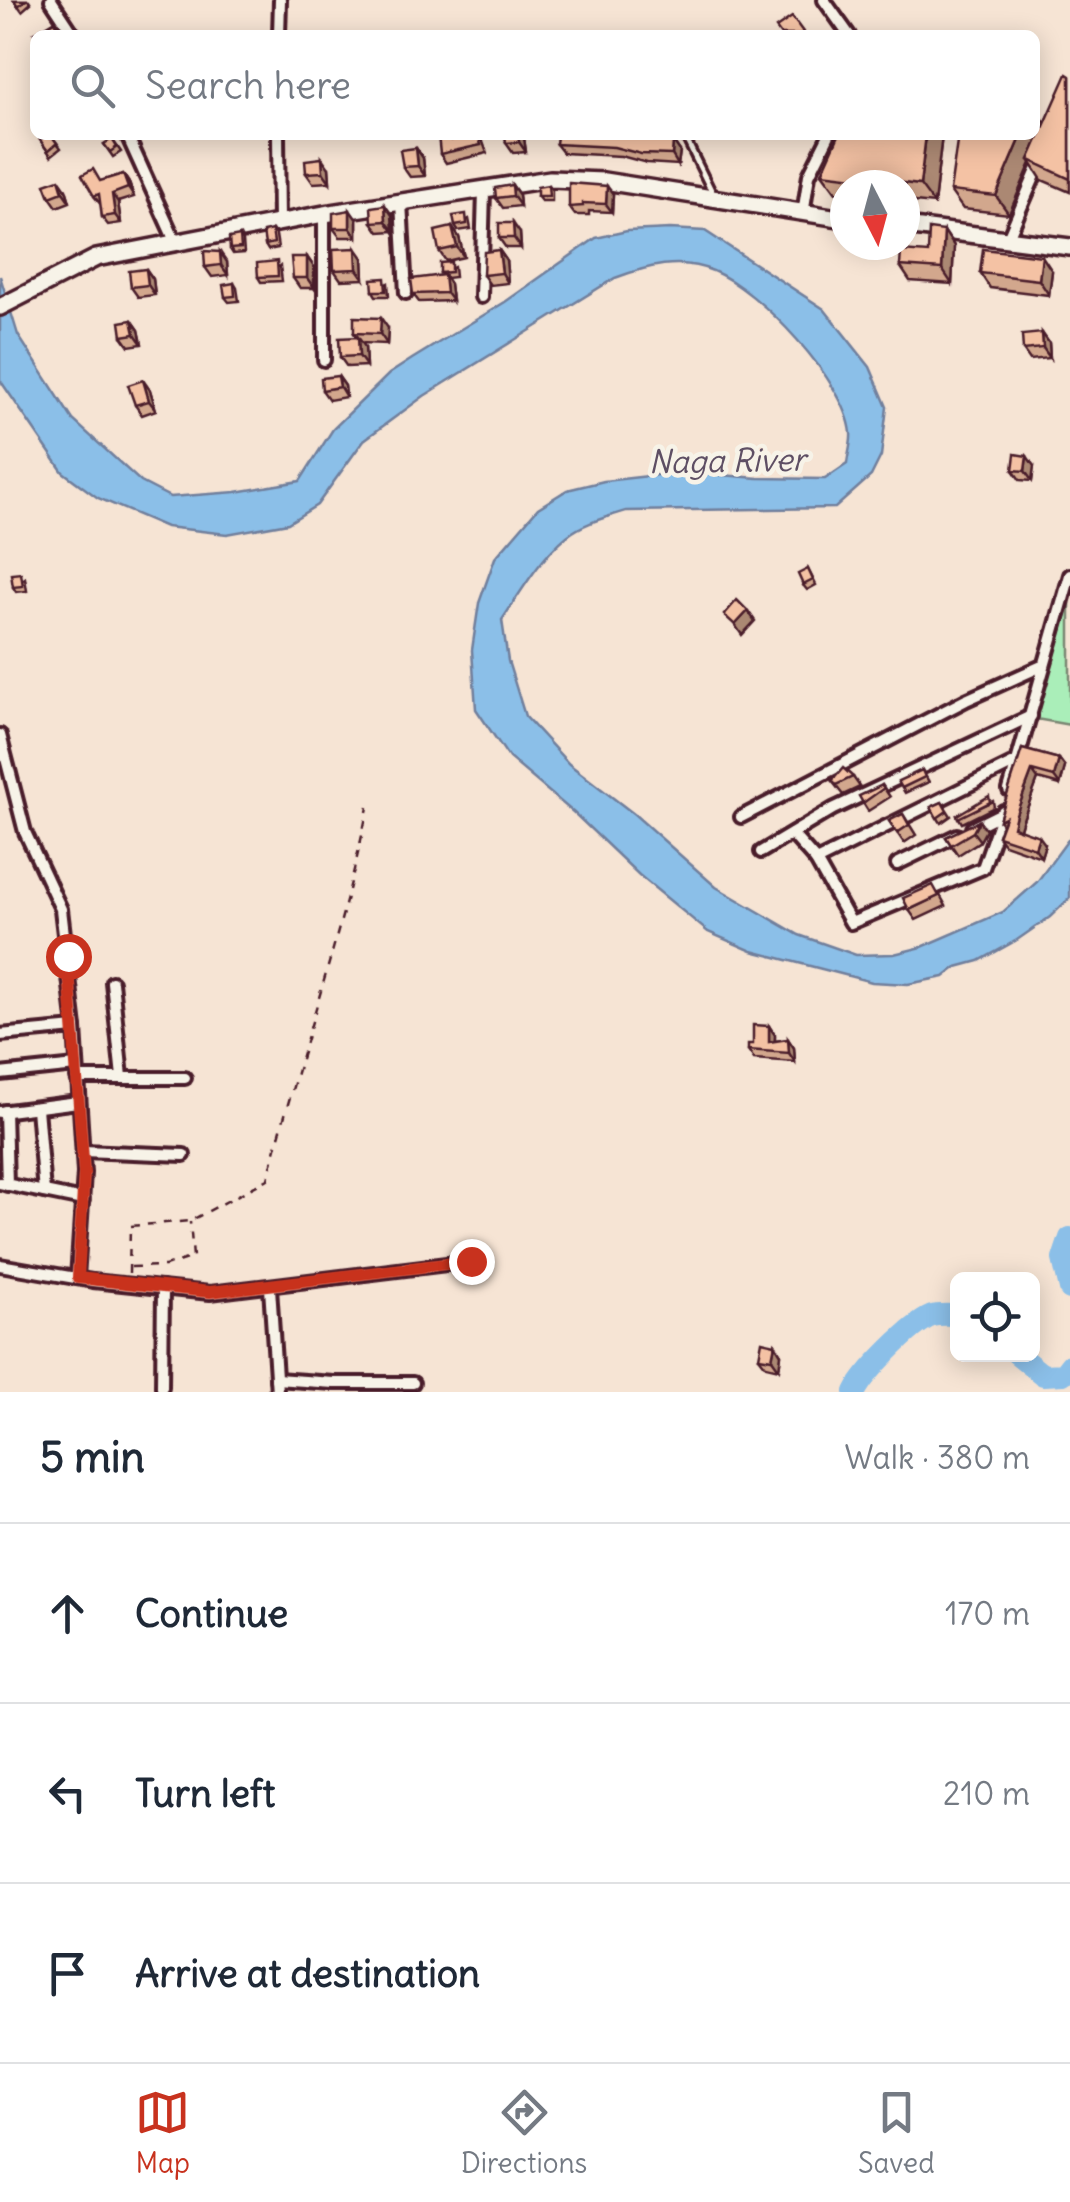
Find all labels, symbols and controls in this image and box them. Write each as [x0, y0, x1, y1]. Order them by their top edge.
search box [30, 30, 1040, 140]
icon: search [65, 58, 120, 113]
text: Search here [145, 62, 351, 109]
north arrow [830, 170, 920, 260]
water label: Naga River [648, 439, 810, 482]
route start [46, 934, 92, 980]
route end [449, 1239, 495, 1285]
map controls [950, 1272, 1040, 1362]
button: locate [950, 1272, 1040, 1362]
text: 5 min [40, 1431, 145, 1483]
text: Walk · 380 m [845, 1437, 1030, 1478]
icon: ahead [40, 1586, 95, 1641]
text: Continue [135, 1590, 288, 1637]
text: 170 m [945, 1593, 1030, 1634]
icon: left [40, 1766, 95, 1821]
text: Turn left [135, 1770, 275, 1817]
text: 210 m [943, 1773, 1030, 1814]
icon: arrive [40, 1946, 95, 2001]
text: Arrive at destination [135, 1950, 480, 1997]
tab: Map [135, 2085, 190, 2181]
tab: Directions [461, 2085, 587, 2181]
tab: Saved [858, 2085, 935, 2181]

